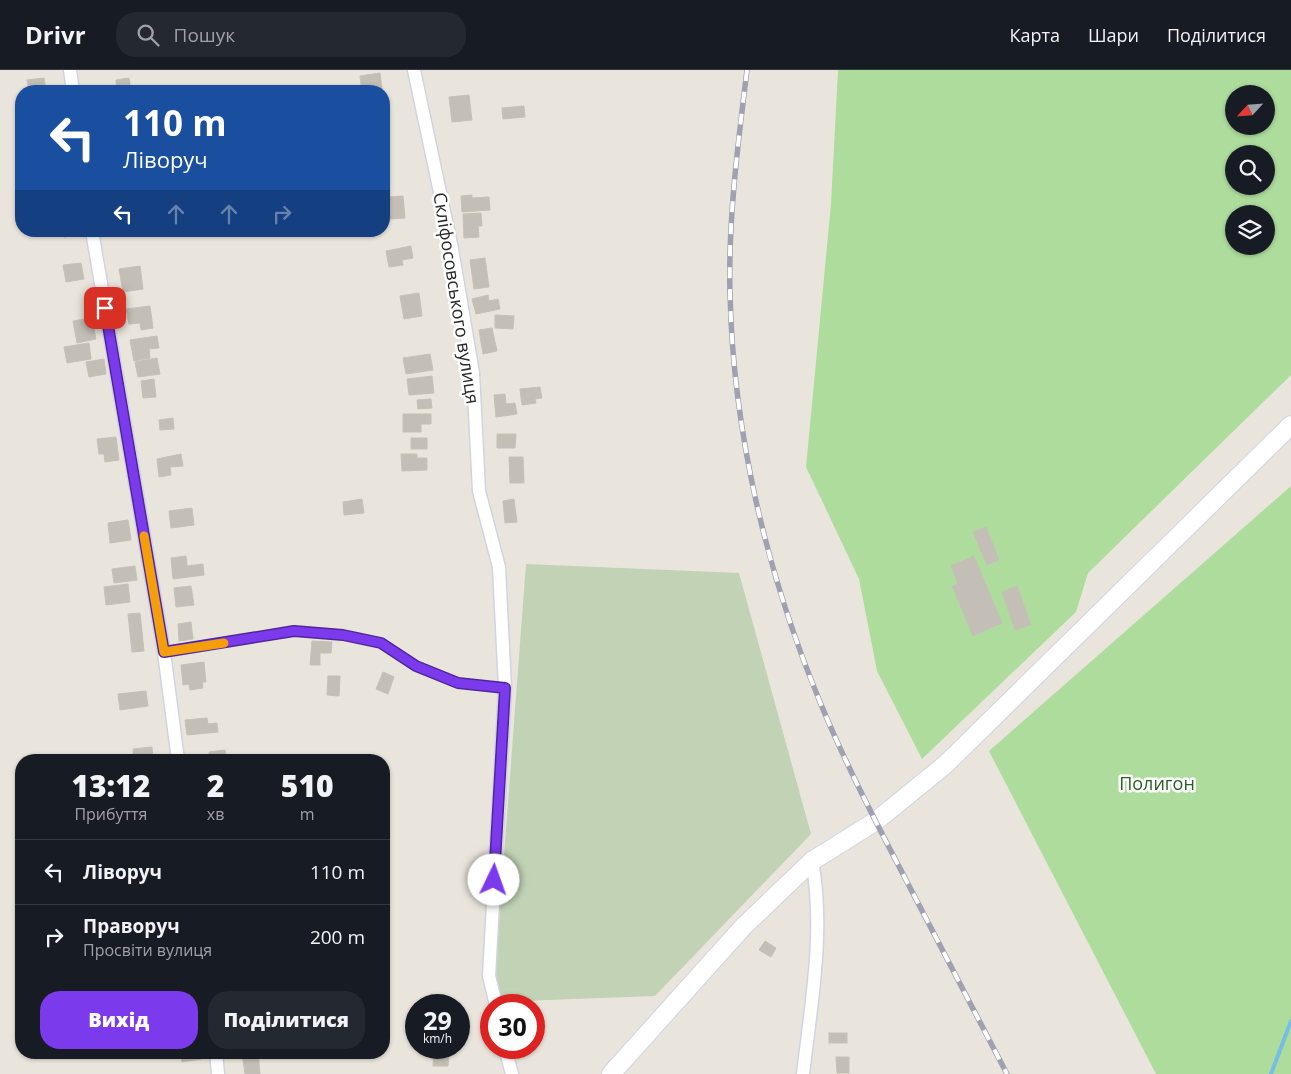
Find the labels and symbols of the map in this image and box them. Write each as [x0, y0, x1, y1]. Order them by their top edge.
north arrow [1225, 85, 1275, 135]
street label: Скліфосовського вулиця [428, 190, 486, 406]
pin [84, 287, 126, 329]
park label: Полигон [1119, 771, 1195, 795]
position arrow [467, 853, 519, 905]
speed limit sign: 30 [480, 994, 545, 1059]

